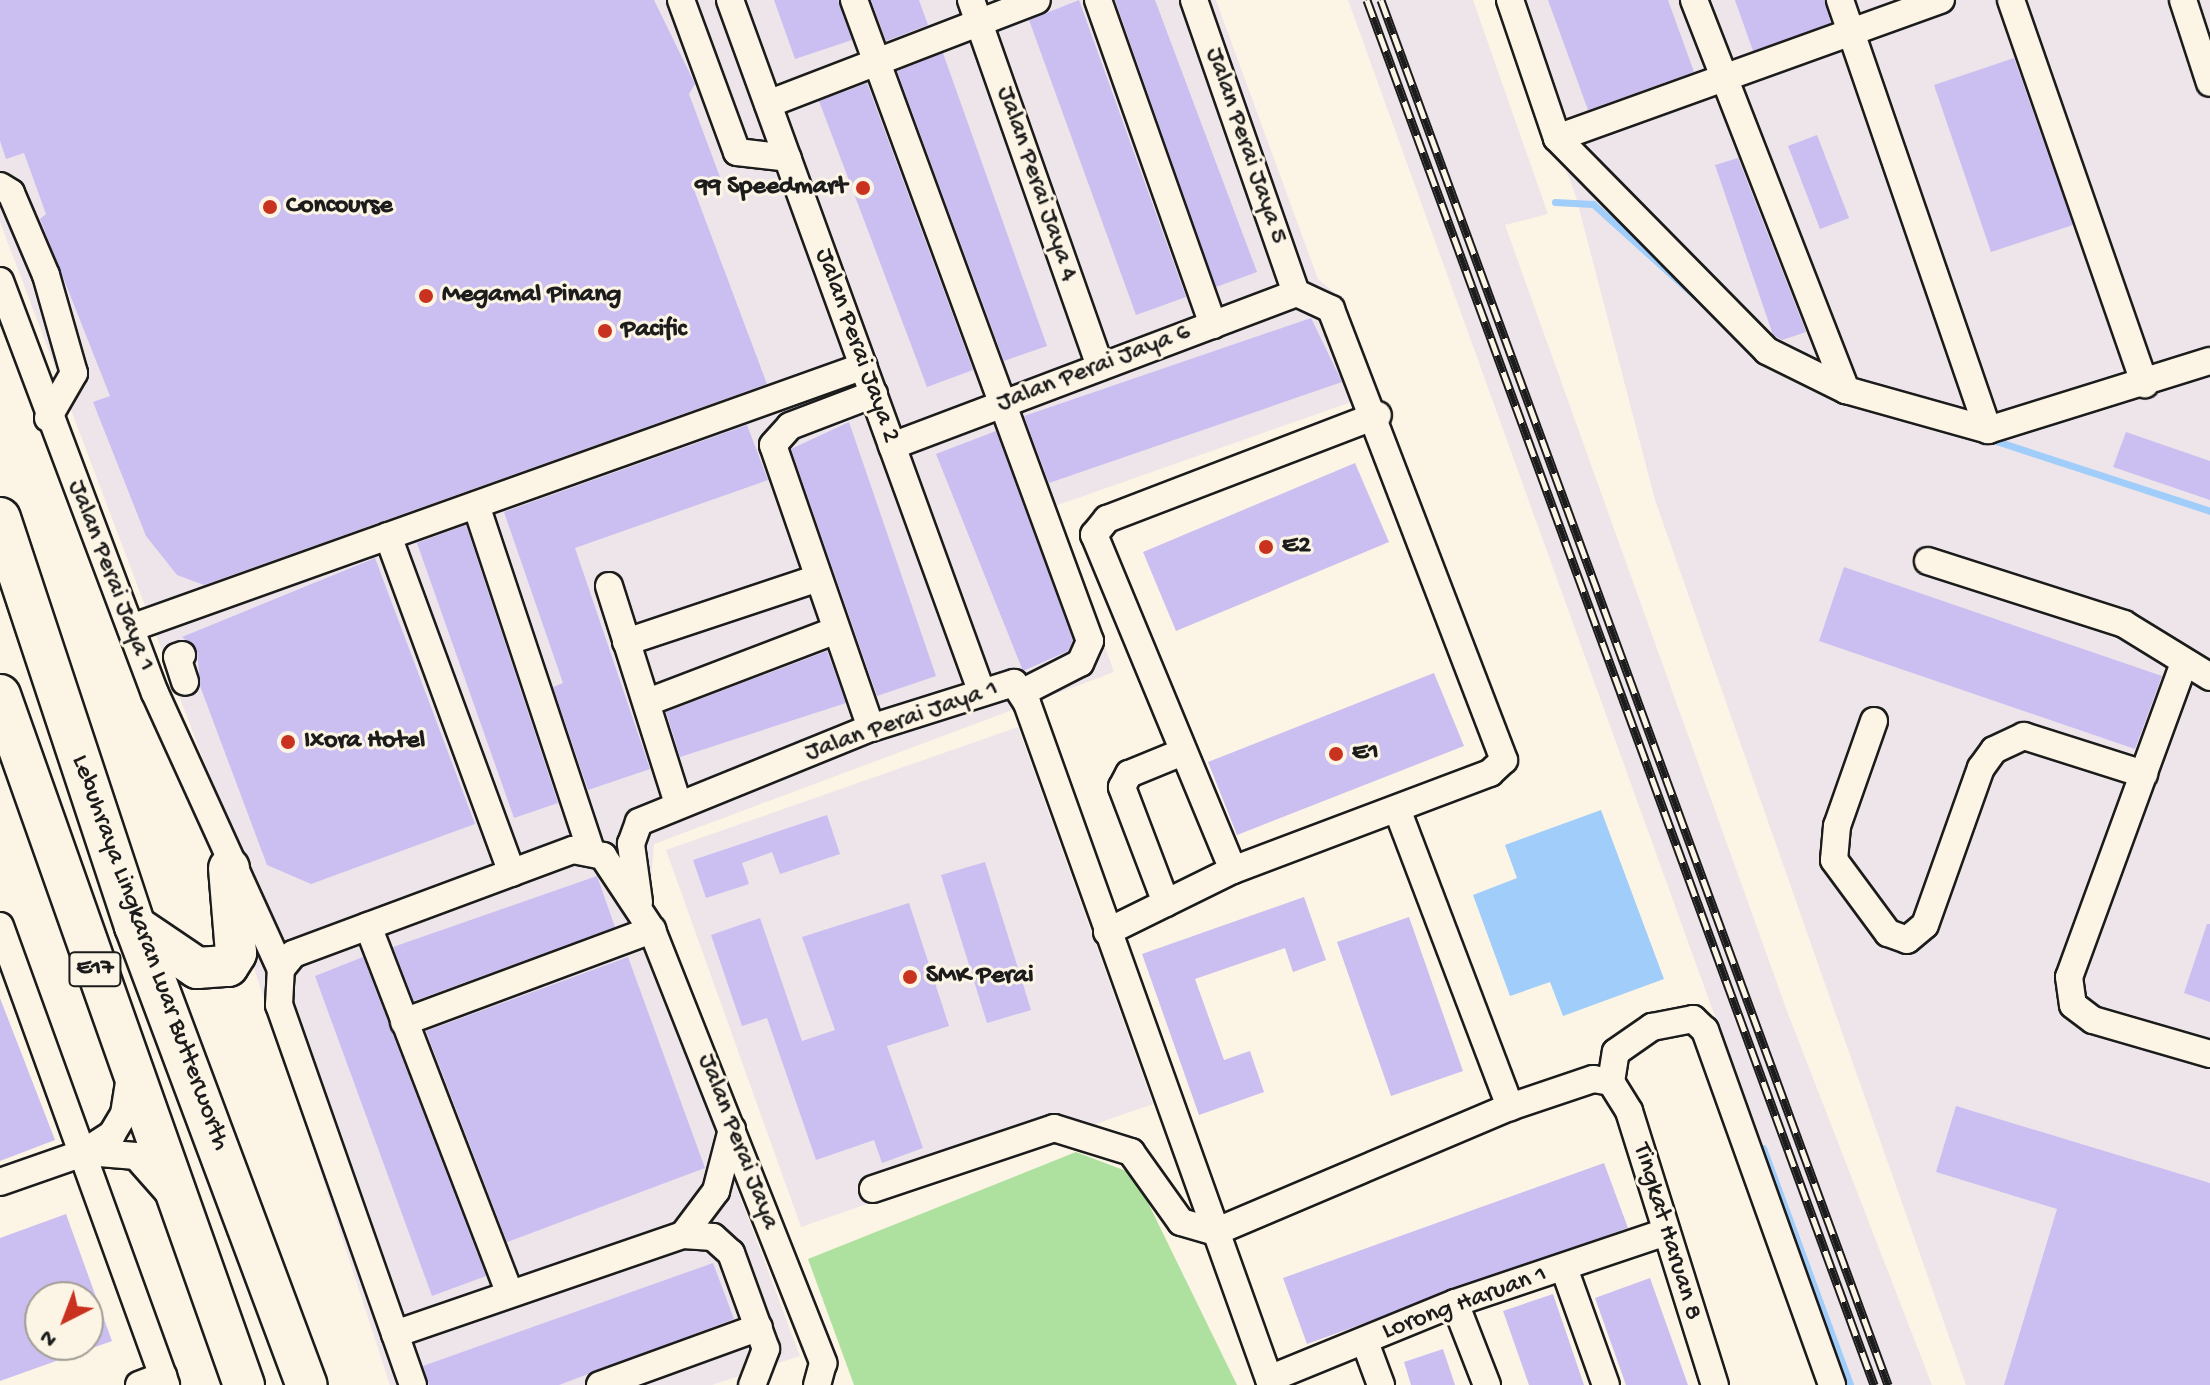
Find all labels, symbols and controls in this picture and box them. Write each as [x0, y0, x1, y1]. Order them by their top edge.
street label: Jalan Perai Jaya 5 [1197, 44, 1293, 248]
street label: Jalan Perai Jaya 4 [988, 82, 1084, 286]
place label: 99 Speedmart [695, 172, 847, 204]
marker: 99 Speedmart [854, 179, 872, 197]
place label: Concourse [286, 191, 393, 223]
marker: Concourse [261, 198, 279, 216]
street label: Jalan Perai Jaya 2 [806, 245, 906, 447]
place label: Megamal Pinang [442, 280, 621, 312]
marker: Megamal Pinang [417, 287, 435, 305]
place label: Pacific [621, 315, 687, 347]
street label: Jalan Perai Jaya 6 [993, 318, 1195, 420]
marker: Pacific [596, 322, 614, 340]
street label: Jalan Perai Jaya 1 [59, 476, 161, 676]
place label: E2 [1282, 531, 1311, 563]
marker: E2 [1257, 538, 1275, 556]
street label: Jalan Perai Jaya 1 [801, 674, 1003, 770]
place label: Ixora Hotel [304, 726, 425, 758]
marker: Ixora Hotel [279, 733, 297, 751]
place label: E1 [1352, 738, 1379, 770]
marker: E1 [1327, 745, 1345, 763]
street label: Lebuhraya Lingkaran Luar Butterworth [63, 751, 235, 1155]
road number: E17 [67, 949, 123, 989]
place label: SMK Perai [926, 961, 1034, 993]
marker: SMK Perai [901, 968, 919, 986]
street label: Jalan Perai Jaya [689, 1050, 785, 1234]
street label: Tingkat Haruan 8 [1624, 1140, 1708, 1324]
street label: Lorong Haruan 1 [1378, 1260, 1552, 1348]
north arrow [24, 1281, 104, 1361]
text: N [35, 1323, 63, 1352]

